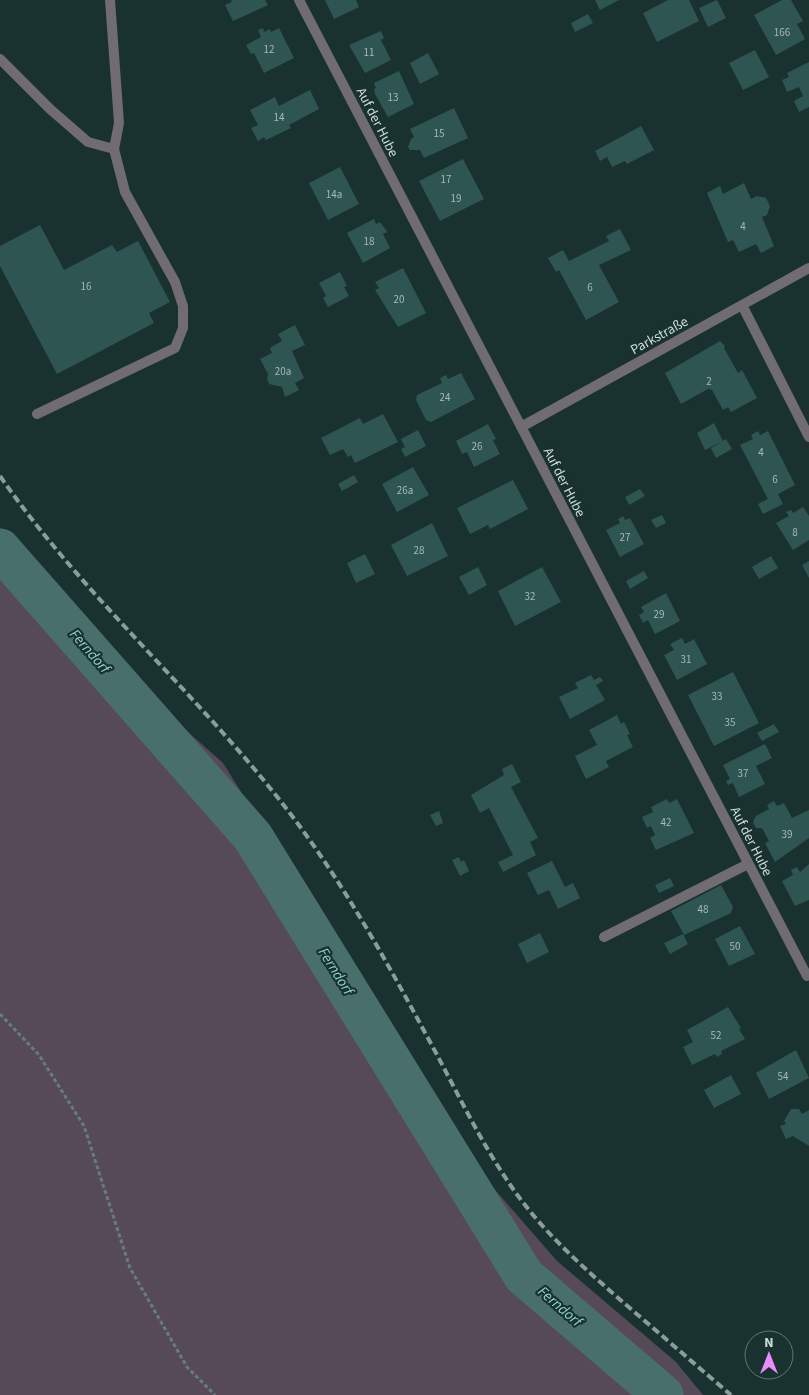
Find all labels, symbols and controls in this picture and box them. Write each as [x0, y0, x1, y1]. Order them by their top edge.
house number: 166 [774, 25, 791, 40]
house number: 12 [264, 42, 274, 57]
house number: 11 [364, 45, 374, 60]
street label: Auf der Hube [351, 84, 403, 161]
house number: 13 [388, 90, 398, 105]
house number: 14 [274, 110, 285, 125]
house number: 15 [434, 126, 444, 141]
house number: 17 [441, 172, 451, 187]
house number: 14a [326, 187, 342, 202]
house number: 19 [451, 191, 461, 206]
house number: 4 [740, 219, 746, 234]
house number: 18 [364, 234, 375, 249]
house number: 16 [81, 279, 92, 294]
house number: 6 [587, 280, 593, 295]
house number: 20 [394, 292, 404, 307]
street label: Parkstraße [627, 312, 692, 360]
house number: 20a [275, 364, 291, 379]
house number: 2 [706, 374, 712, 389]
house number: 24 [440, 390, 451, 405]
house number: 26 [472, 439, 483, 454]
street label: Auf der Hube [538, 444, 590, 521]
house number: 4 [758, 445, 764, 460]
house number: 6 [772, 472, 778, 487]
house number: 26a [397, 483, 413, 498]
house number: 8 [792, 525, 798, 540]
house number: 27 [620, 530, 630, 545]
house number: 28 [414, 543, 425, 558]
house number: 32 [525, 589, 535, 604]
house number: 29 [654, 607, 664, 622]
water label: Ferndorf [65, 625, 116, 679]
house number: 31 [681, 652, 691, 667]
house number: 33 [712, 689, 722, 704]
house number: 35 [725, 715, 735, 730]
house number: 37 [738, 766, 748, 781]
street label: Auf der Hube [725, 803, 777, 880]
house number: 42 [661, 815, 671, 830]
house number: 39 [782, 827, 792, 842]
house number: 48 [698, 902, 709, 917]
house number: 50 [730, 939, 740, 954]
water label: Ferndorf [313, 944, 359, 1000]
house number: 52 [711, 1028, 721, 1043]
house number: 54 [778, 1069, 789, 1084]
water label: Ferndorf [533, 1281, 588, 1333]
north arrow [744, 1330, 794, 1380]
text: N [764, 1333, 774, 1353]

